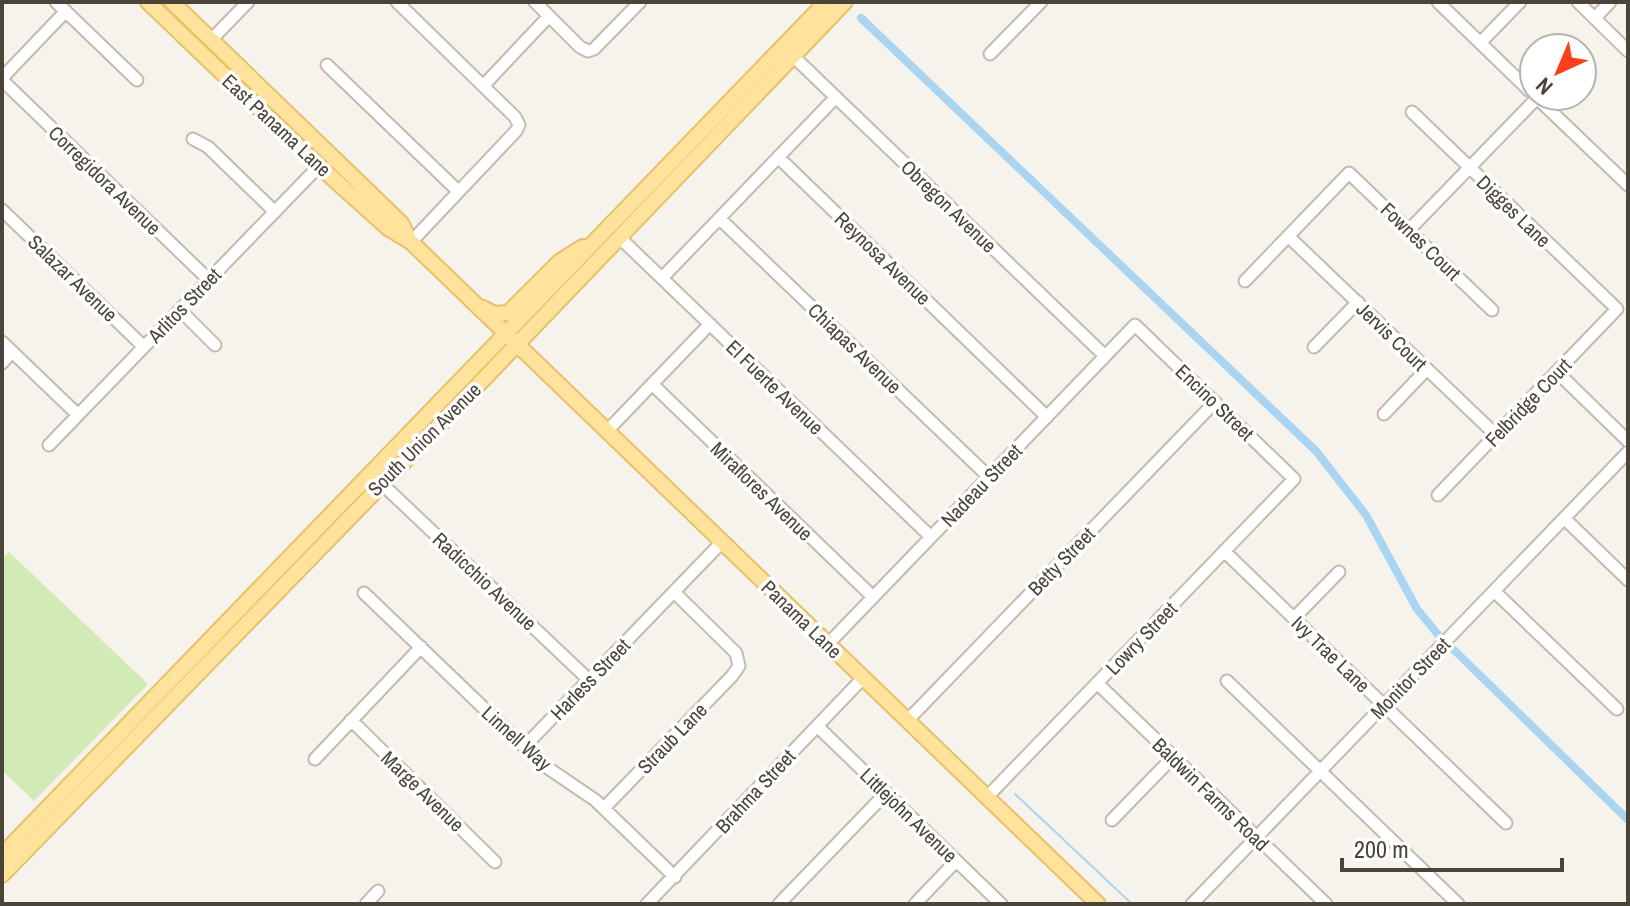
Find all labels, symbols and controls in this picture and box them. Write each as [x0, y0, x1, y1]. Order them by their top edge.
north arrow [1518, 32, 1598, 112]
street label: East Panama Lane [217, 68, 337, 182]
text: N [1529, 71, 1559, 102]
street label: Corregidora Avenue [43, 119, 167, 241]
street label: Obregon Avenue [895, 154, 1003, 258]
street label: Digges Lane [1471, 169, 1557, 253]
street label: Fownes Court [1375, 196, 1467, 286]
street label: Reynosa Avenue [829, 205, 937, 311]
street label: Salazar Avenue [22, 228, 124, 328]
street label: Arlitos Street [141, 261, 227, 349]
street label: Jervis Court [1351, 296, 1433, 377]
street label: Chiapas Avenue [802, 297, 908, 399]
street label: El Fuerte Avenue [720, 334, 830, 440]
street label: Felbridge Court [1479, 352, 1577, 452]
street label: Encino Street [1170, 358, 1260, 447]
street label: South Union Avenue [361, 376, 487, 502]
street label: Miraflores Avenue [705, 435, 819, 547]
street label: Nadeau Street [935, 437, 1028, 532]
street label: Betty Street [1022, 520, 1101, 601]
street label: Radicchio Avenue [427, 526, 543, 636]
street label: Panama Lane [756, 574, 848, 664]
street label: Lowry Street [1099, 595, 1183, 680]
street label: Ivy Trae Lane [1286, 610, 1376, 698]
street label: Monitor Street [1364, 631, 1456, 725]
street label: Harless Street [544, 632, 636, 726]
street label: Straub Lane [631, 696, 713, 780]
street label: Linnell Way [476, 699, 558, 777]
street label: Baldwin Farms Road [1147, 731, 1275, 857]
street label: Brahma Street [709, 743, 801, 839]
street label: Marge Avenue [376, 745, 470, 837]
street label: Littlejohn Avenue [854, 762, 964, 868]
scale bar [1342, 822, 1562, 872]
text: 200 m [1354, 833, 1409, 865]

